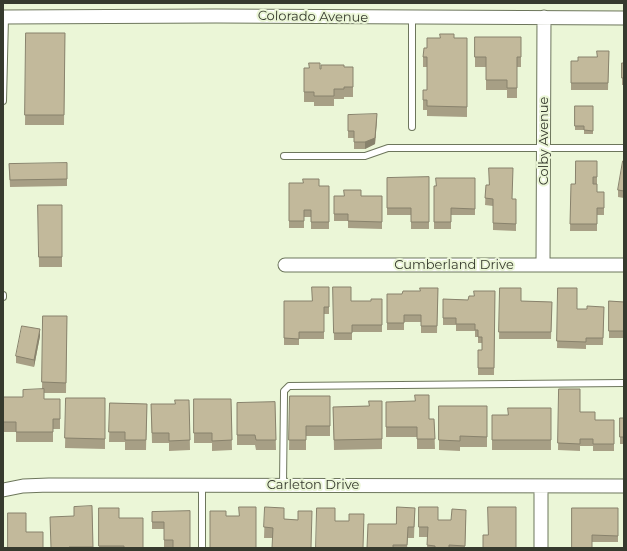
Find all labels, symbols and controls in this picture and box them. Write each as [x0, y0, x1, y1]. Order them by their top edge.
street label: Colorado Avenue [258, 8, 368, 26]
street label: Colby Avenue [536, 97, 552, 185]
street label: Cumberland Drive [394, 257, 514, 273]
street label: Carleton Drive [267, 477, 359, 493]

